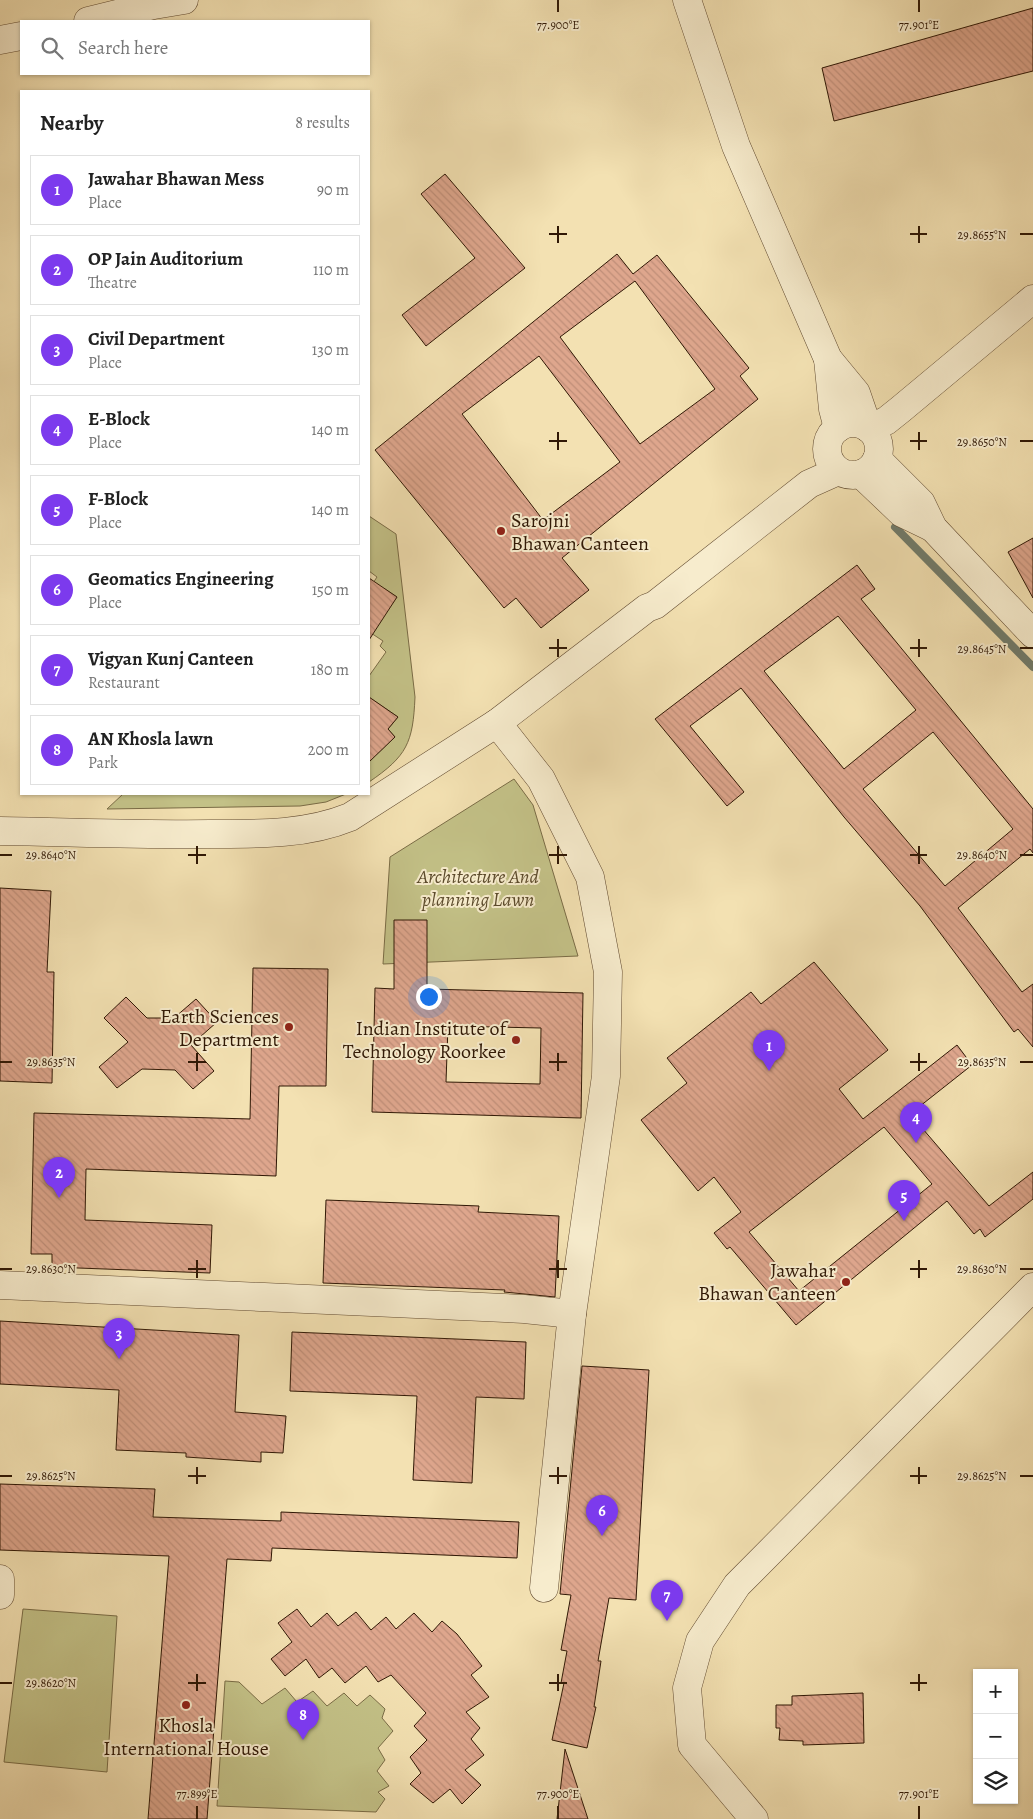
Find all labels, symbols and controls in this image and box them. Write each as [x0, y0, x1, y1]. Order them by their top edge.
text: 77.900°E [537, 17, 579, 33]
text: 77.901°E [899, 17, 939, 33]
search box [20, 20, 370, 75]
icon: search [38, 34, 66, 62]
text: Search here [78, 35, 168, 61]
text: Nearby [40, 109, 103, 137]
text: 8 results [295, 112, 350, 134]
text: Jawahar Bhawan Mess [88, 166, 264, 192]
text: 1 [54, 179, 60, 201]
text: 90 m [317, 179, 349, 201]
text: Place [88, 192, 122, 214]
text: 29.8655°N [958, 227, 1007, 243]
text: OP Jain Auditorium [88, 246, 243, 272]
text: 2 [53, 259, 61, 281]
text: 110 m [313, 259, 349, 281]
text: Theatre [88, 272, 137, 294]
text: Civil Department [88, 326, 225, 352]
text: 3 [54, 339, 60, 361]
text: 130 m [312, 339, 349, 361]
text: Place [88, 352, 122, 374]
text: E-Block [88, 406, 150, 432]
text: 4 [53, 419, 61, 441]
text: 140 m [311, 419, 349, 441]
text: Place [88, 432, 122, 454]
text: 29.8650°N [957, 434, 1007, 450]
text: F-Block [88, 486, 148, 512]
text: 5 [54, 499, 60, 521]
text: 140 m [311, 499, 349, 521]
place label: Sarojni Bhawan Canteen [511, 507, 649, 557]
text: Place [88, 512, 122, 534]
marker: Sarojni Bhawan Canteen [495, 525, 507, 537]
text: Geomatics Engineering [88, 566, 274, 592]
text: 6 [53, 579, 61, 601]
text: 150 m [312, 579, 349, 601]
text: Place [88, 592, 122, 614]
text: 29.8645°N [957, 641, 1007, 657]
text: Vigyan Kunj Canteen [88, 646, 254, 672]
text: 7 [54, 659, 60, 681]
text: 180 m [311, 659, 349, 681]
text: Restaurant [88, 672, 160, 694]
text: AN Khosla lawn [88, 726, 213, 752]
text: 8 [53, 739, 61, 761]
text: 200 m [308, 739, 349, 761]
text: Park [88, 752, 118, 774]
text: 29.8640°N [26, 847, 76, 863]
text: 29.8640°N [957, 847, 1007, 863]
park label: Architecture And planning Lawn [416, 863, 540, 913]
your location [416, 984, 442, 1010]
place label: Earth Sciences Department [160, 1003, 279, 1053]
place label: Indian Institute of Technology Roorkee [343, 1015, 509, 1065]
marker: Earth Sciences Department [283, 1021, 295, 1033]
pin: 1 [753, 1030, 785, 1071]
marker: Indian Institute of Technology Roorkee [510, 1034, 522, 1046]
text: 29.8635°N [27, 1054, 76, 1070]
text: 29.8635°N [958, 1054, 1007, 1070]
pin: 4 [900, 1102, 932, 1143]
pin: 2 [43, 1157, 75, 1198]
pin: 5 [888, 1180, 920, 1221]
place label: Jawahar Bhawan Canteen [698, 1257, 836, 1307]
text: 29.8630°N [26, 1261, 76, 1277]
text: 29.8630°N [957, 1261, 1007, 1277]
marker: Jawahar Bhawan Canteen [840, 1276, 852, 1288]
pin: 3 [103, 1318, 135, 1359]
text: 29.8625°N [26, 1468, 76, 1484]
text: 29.8625°N [957, 1468, 1007, 1484]
pin: 6 [586, 1495, 618, 1536]
pin: 7 [651, 1580, 683, 1621]
map controls [973, 1669, 1018, 1804]
button: + [973, 1669, 1018, 1714]
text: 29.8620°N [26, 1675, 77, 1691]
marker: Khosla International House [180, 1699, 192, 1711]
pin: 8 [287, 1699, 319, 1740]
place label: Khosla International House [103, 1712, 269, 1762]
button: − [973, 1714, 1018, 1759]
button: layers [973, 1759, 1018, 1804]
text: 77.899°E [176, 1786, 218, 1802]
text: 77.900°E [537, 1786, 579, 1802]
text: 77.901°E [899, 1786, 939, 1802]

